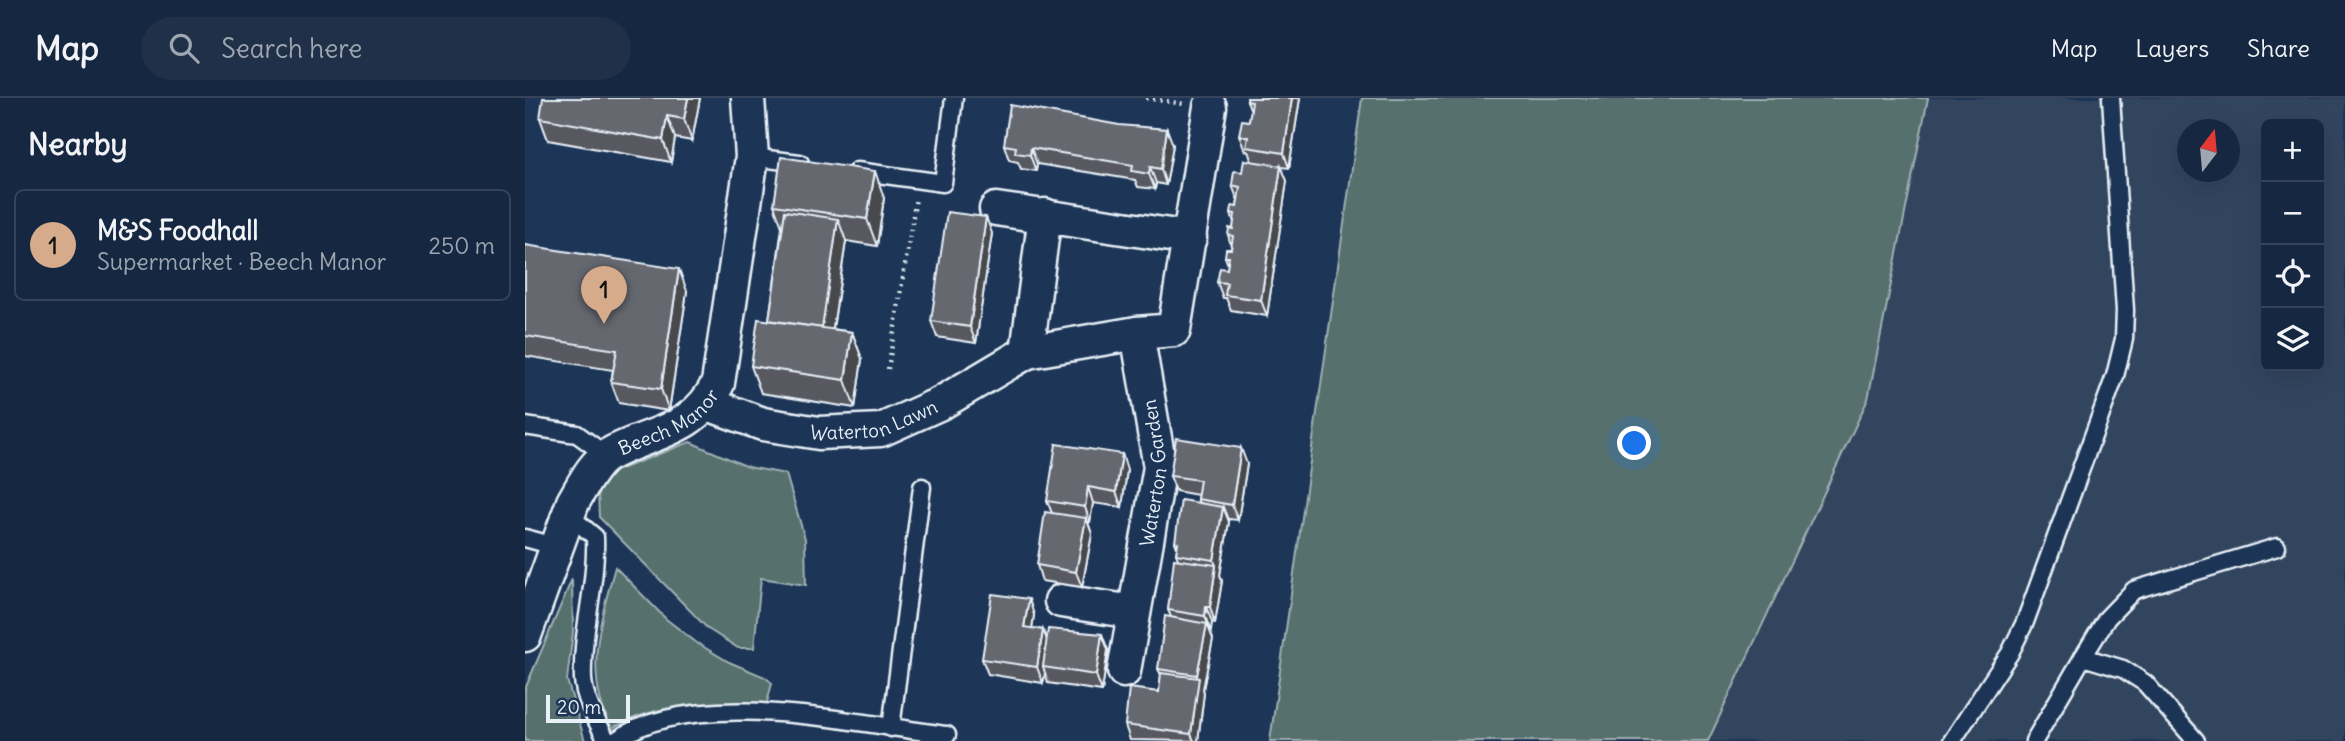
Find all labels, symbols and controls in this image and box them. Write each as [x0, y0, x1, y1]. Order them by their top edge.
search box [141, 17, 631, 80]
text: Map [35, 27, 99, 69]
icon: search [165, 29, 203, 67]
text: Search here [221, 32, 362, 65]
text: Map [2051, 33, 2097, 63]
text: Layers [2135, 33, 2209, 63]
text: Share [2247, 33, 2310, 63]
north arrow [2177, 119, 2240, 182]
map controls [2261, 119, 2324, 371]
button: + [2261, 119, 2324, 182]
text: Nearby [28, 125, 128, 163]
button: − [2261, 182, 2324, 245]
text: M&S Foodhall [97, 214, 258, 247]
text: 1 [48, 231, 58, 260]
text: 250 m [428, 231, 495, 260]
button: locate [2261, 245, 2324, 308]
text: Supermarket · Beech Manor [97, 247, 386, 276]
pin: 1 [581, 266, 627, 324]
button: layers [2261, 308, 2324, 371]
street label: Beech Manor [614, 384, 724, 460]
street label: Waterton Lawn [808, 394, 941, 446]
street label: Waterton Garden [1134, 398, 1172, 548]
your location [1617, 426, 1651, 460]
scale bar [546, 692, 630, 724]
text: 20 m [557, 695, 601, 719]

